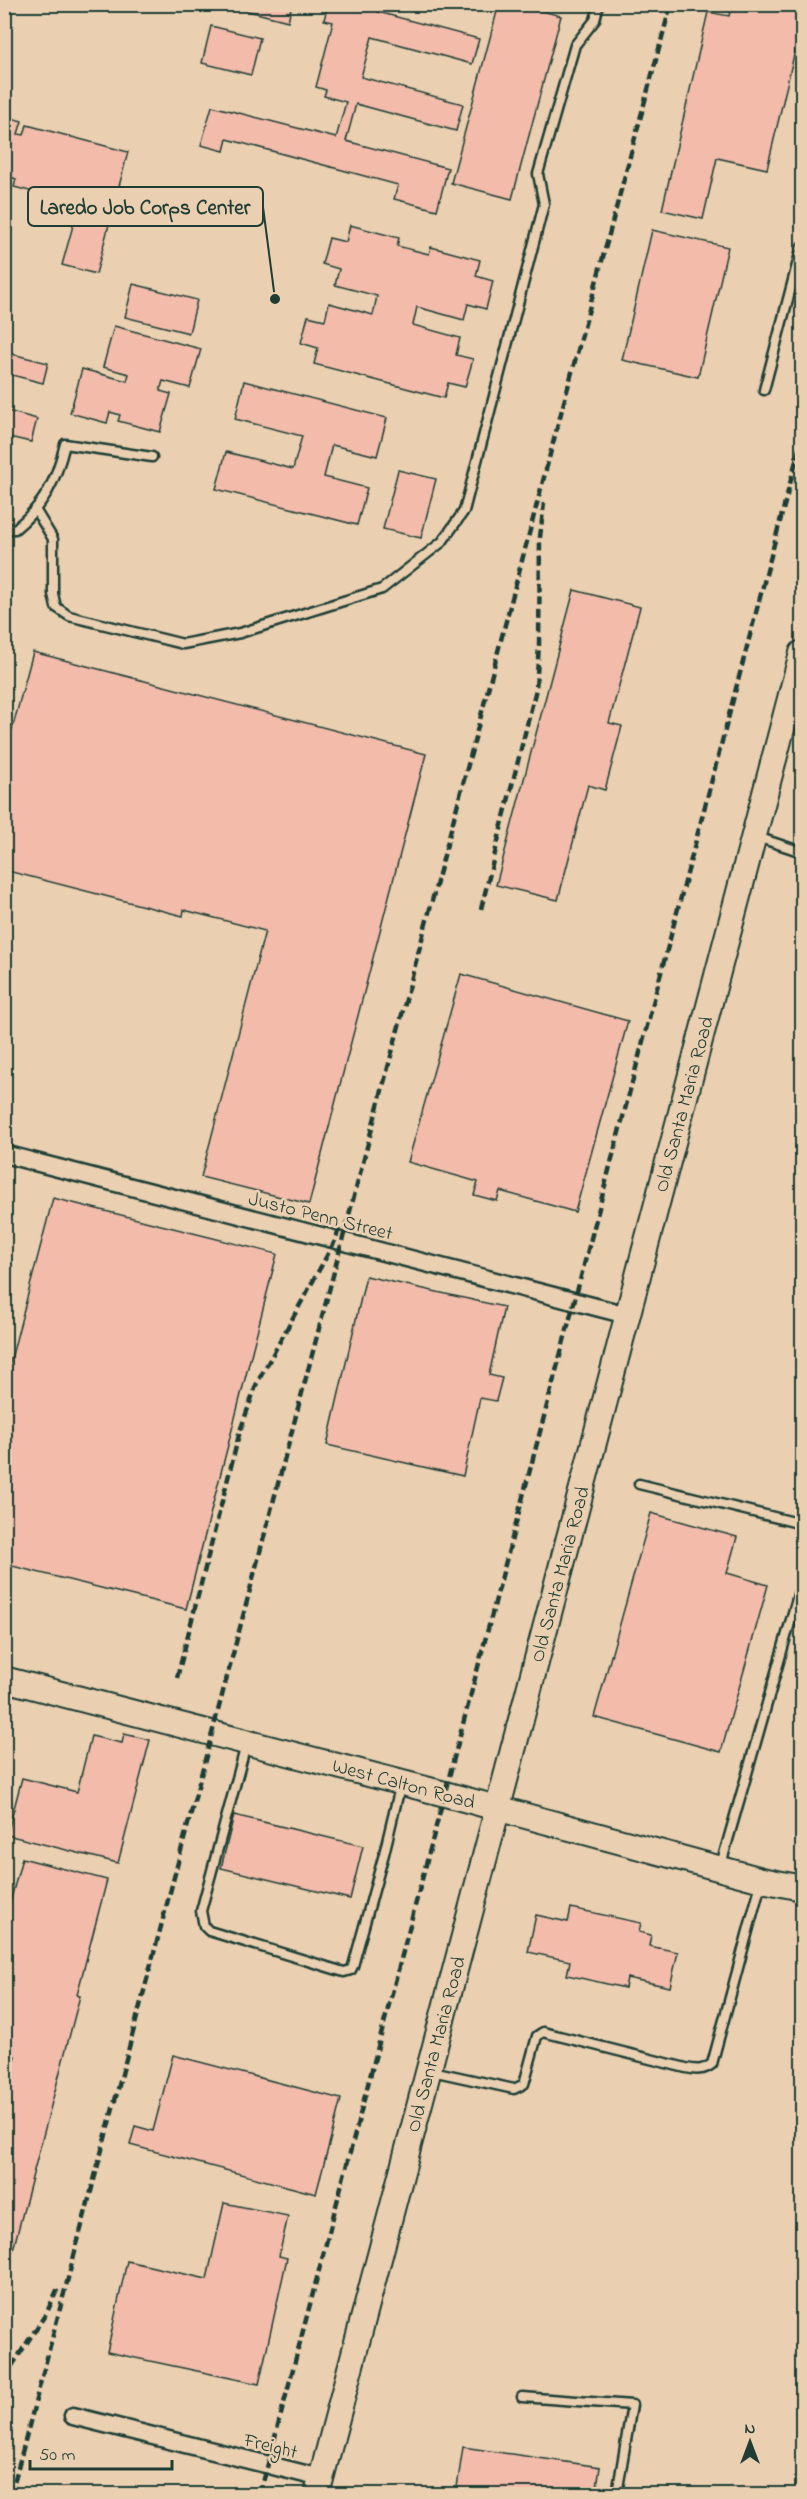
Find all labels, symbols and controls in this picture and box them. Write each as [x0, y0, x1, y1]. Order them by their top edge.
callout: Laredo Job Corps Center [28, 187, 263, 226]
text: Laredo Job Corps Center [40, 194, 251, 224]
street label: Old Santa Maria Road [648, 1014, 723, 1196]
street label: Justo Penn Street [245, 1185, 396, 1249]
street label: Old Santa Maria Road [524, 1484, 599, 1666]
street label: West Calton Road [329, 1752, 478, 1818]
street label: Old Santa Maria Road [400, 1954, 475, 2136]
north arrow [720, 2412, 780, 2472]
text: N [745, 2417, 756, 2441]
street label: Freight [239, 2427, 301, 2469]
scale bar [30, 2433, 172, 2471]
text: 50 m [39, 2443, 76, 2469]

